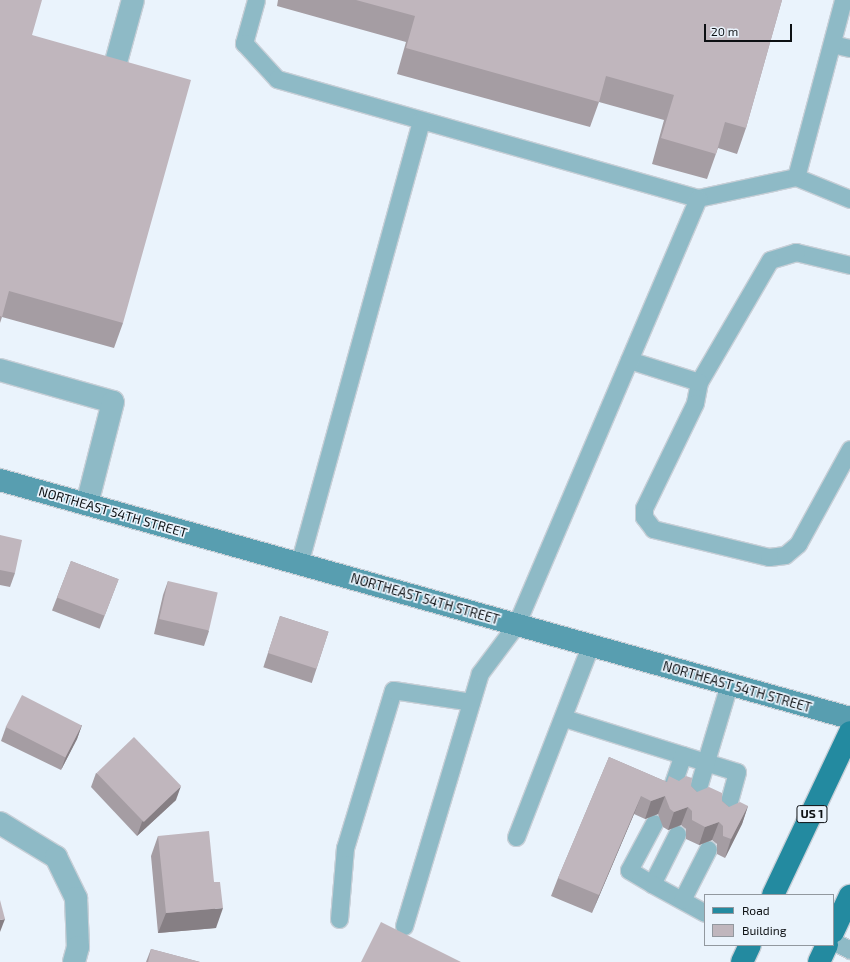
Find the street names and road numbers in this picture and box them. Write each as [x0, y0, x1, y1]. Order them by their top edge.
street label: NORTHEAST 54TH STREET [37, 483, 189, 541]
street label: NORTHEAST 54TH STREET [349, 570, 501, 628]
street label: NORTHEAST 54TH STREET [661, 658, 813, 716]
road number: US 1 [796, 804, 828, 824]

